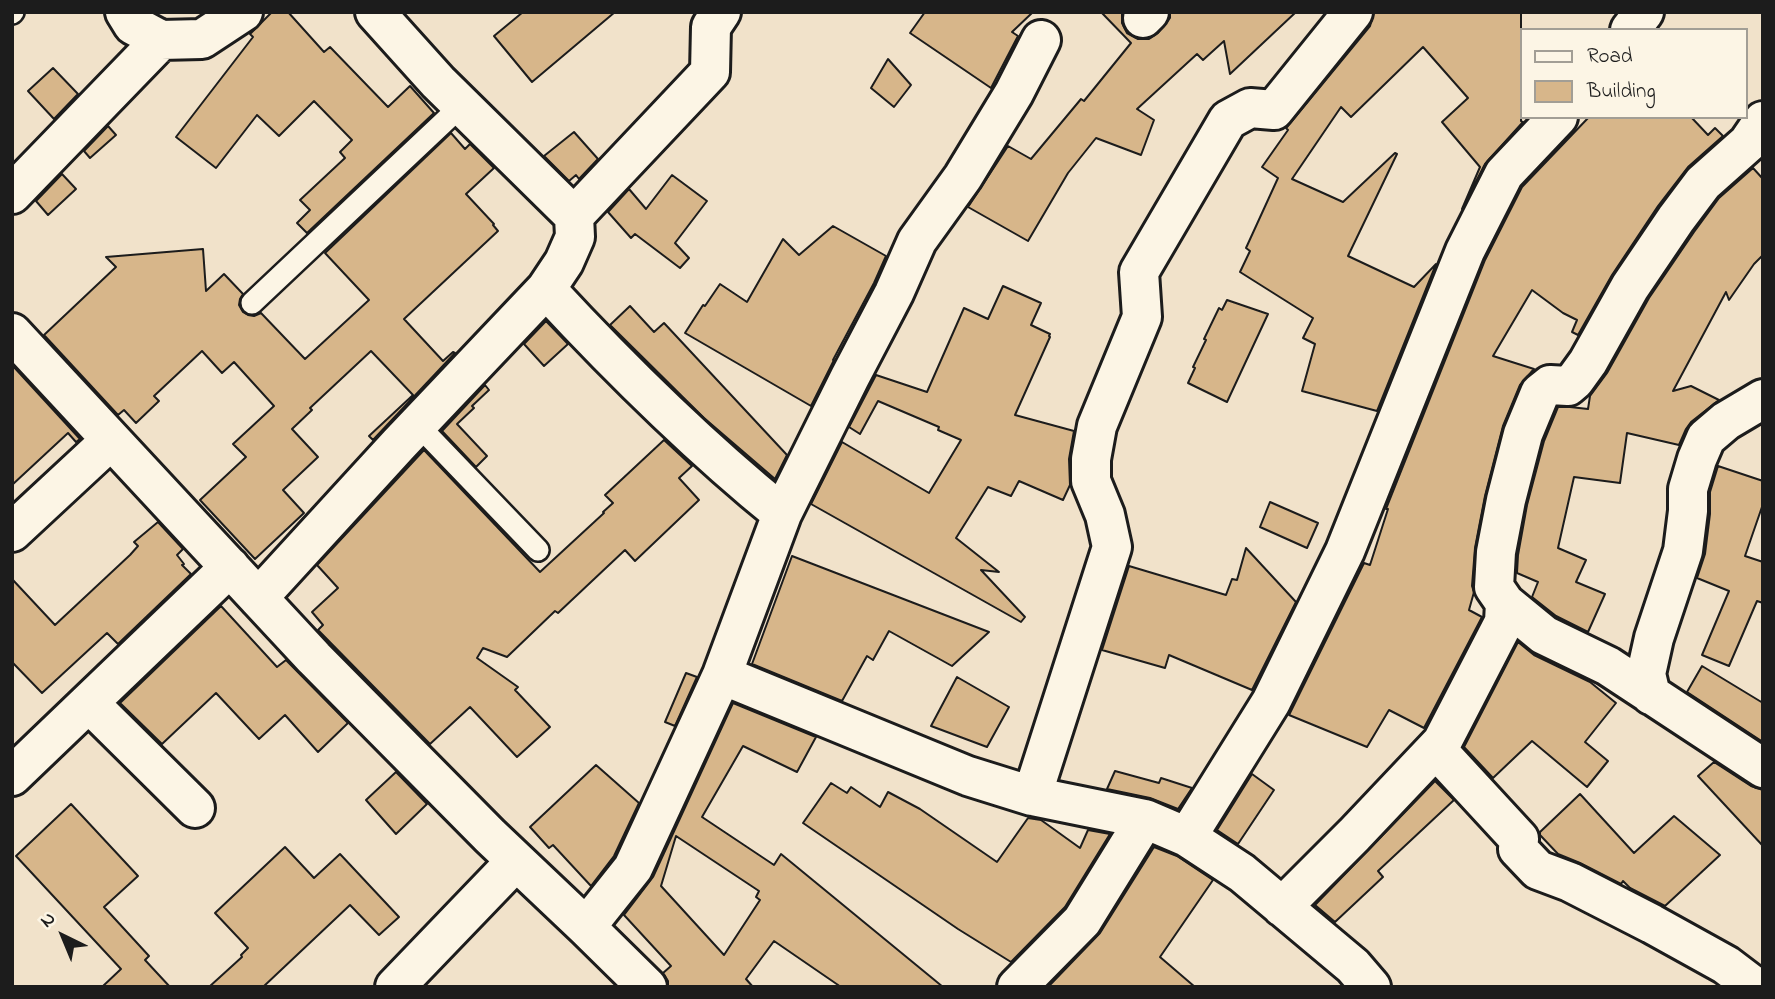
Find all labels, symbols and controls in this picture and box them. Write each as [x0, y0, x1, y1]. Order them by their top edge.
legend [1520, 28, 1747, 119]
text: Road [1587, 42, 1633, 72]
text: Building [1587, 77, 1656, 107]
north arrow [28, 901, 98, 971]
text: N [34, 906, 62, 935]

